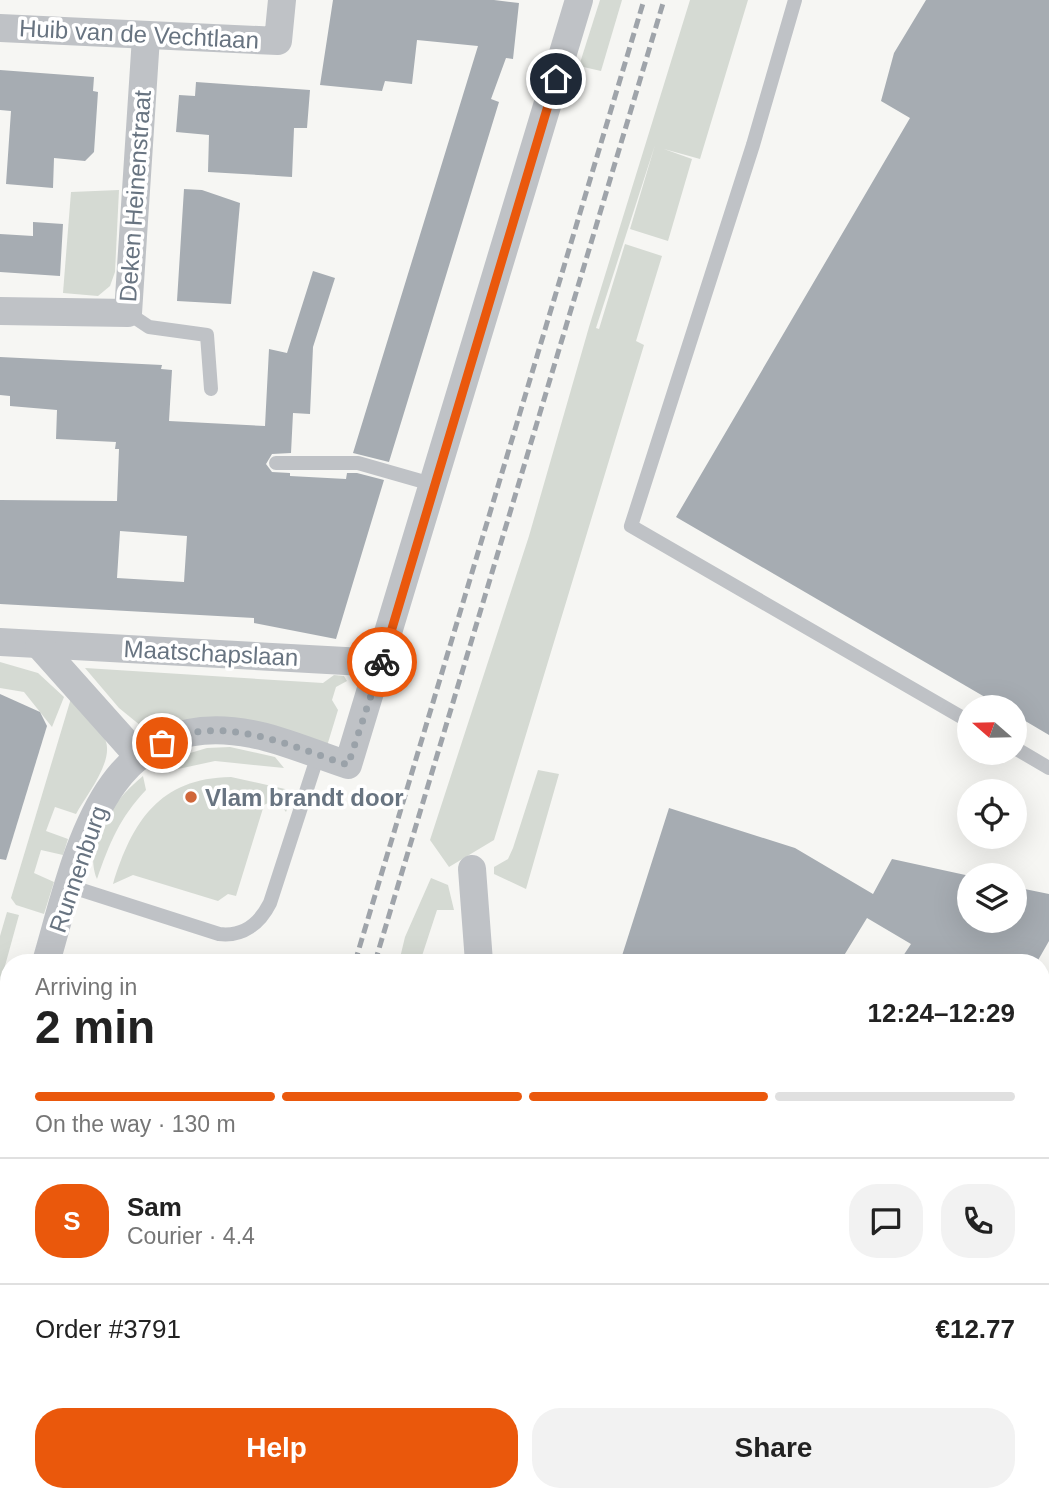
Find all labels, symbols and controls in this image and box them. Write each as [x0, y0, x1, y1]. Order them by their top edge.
street label: Huib van de Vechtlaan [18, 14, 260, 54]
pin [526, 49, 586, 109]
icon: home [537, 60, 575, 98]
street label: Deken Heinenstraat [114, 89, 156, 303]
courier [347, 627, 417, 697]
street label: Maatschapslaan [123, 635, 299, 671]
icon: bike [363, 643, 401, 681]
north arrow [957, 695, 1027, 765]
map controls [957, 695, 1027, 933]
pin [132, 713, 192, 773]
icon: bag [143, 724, 181, 762]
button: locate [957, 779, 1027, 849]
place label: Vlam brandt door [205, 784, 404, 811]
marker: Vlam brandt door [183, 789, 199, 805]
street label: Runnenburg [44, 802, 112, 936]
button: layers [957, 863, 1027, 933]
text: Arriving in [35, 974, 137, 1000]
text: 12:24–12:29 [868, 998, 1015, 1028]
text: 2 min [35, 1001, 155, 1053]
text: On the way · 130 m [35, 1111, 236, 1137]
button: chat [849, 1184, 923, 1258]
button: phone [941, 1184, 1015, 1258]
text: Sam [127, 1192, 182, 1222]
text: S [63, 1206, 81, 1236]
text: Courier · 4.4 [127, 1223, 255, 1249]
text: Order #3791 [35, 1314, 181, 1344]
text: €12.77 [935, 1314, 1015, 1344]
button: Help [35, 1408, 518, 1488]
button: Share [532, 1408, 1015, 1488]

